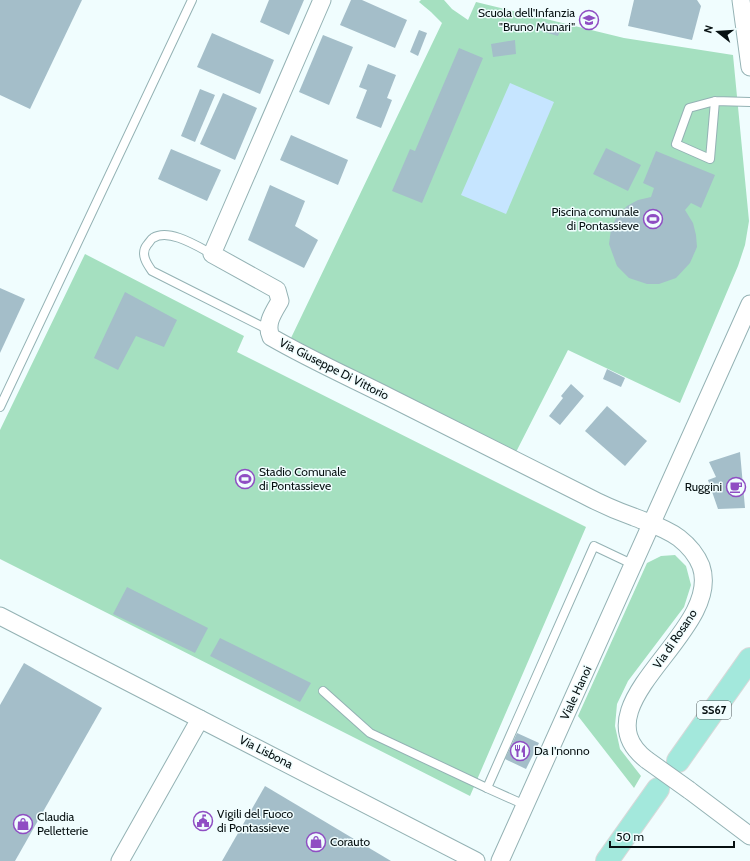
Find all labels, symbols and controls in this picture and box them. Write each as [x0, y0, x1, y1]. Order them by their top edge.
place label: Scuola dell'Infanzia "Bruno Munari" [478, 5, 575, 34]
school or university icon: Scuola dell'Infanzia "Bruno Munari" [578, 9, 600, 31]
north arrow [698, 12, 738, 52]
text: N [701, 23, 716, 35]
place label: Piscina comunale di Pontassieve [551, 204, 639, 233]
sports icon: Piscina comunale di Pontassieve [642, 208, 664, 230]
street label: Via Giuseppe Di Vittorio [277, 334, 392, 403]
place label: Stadio Comunale di Pontassieve [259, 464, 346, 493]
sports icon: Stadio Comunale di Pontassieve [234, 468, 256, 490]
cafe icon: Ruggini [725, 476, 747, 498]
place label: Ruggini [685, 479, 722, 494]
street label: Via di Rosano [649, 606, 700, 671]
street label: Viale Hanoi [557, 663, 595, 722]
road number: SS67 [697, 701, 731, 719]
street label: Via Lisbona [237, 732, 296, 772]
restaurant icon: Da I'nonno [509, 740, 531, 762]
place label: Da I'nonno [534, 743, 590, 758]
place label: Vigili del Fuoco di Pontassieve [217, 806, 294, 835]
place label: Claudia Pelletterie [37, 809, 88, 838]
public building icon: Vigili del Fuoco di Pontassieve [192, 810, 214, 832]
shop icon: Claudia Pelletterie [12, 813, 34, 835]
scale bar [610, 823, 734, 849]
text: 50 m [616, 829, 644, 844]
shop icon: Corauto [305, 831, 327, 853]
place label: Corauto [330, 834, 371, 849]

